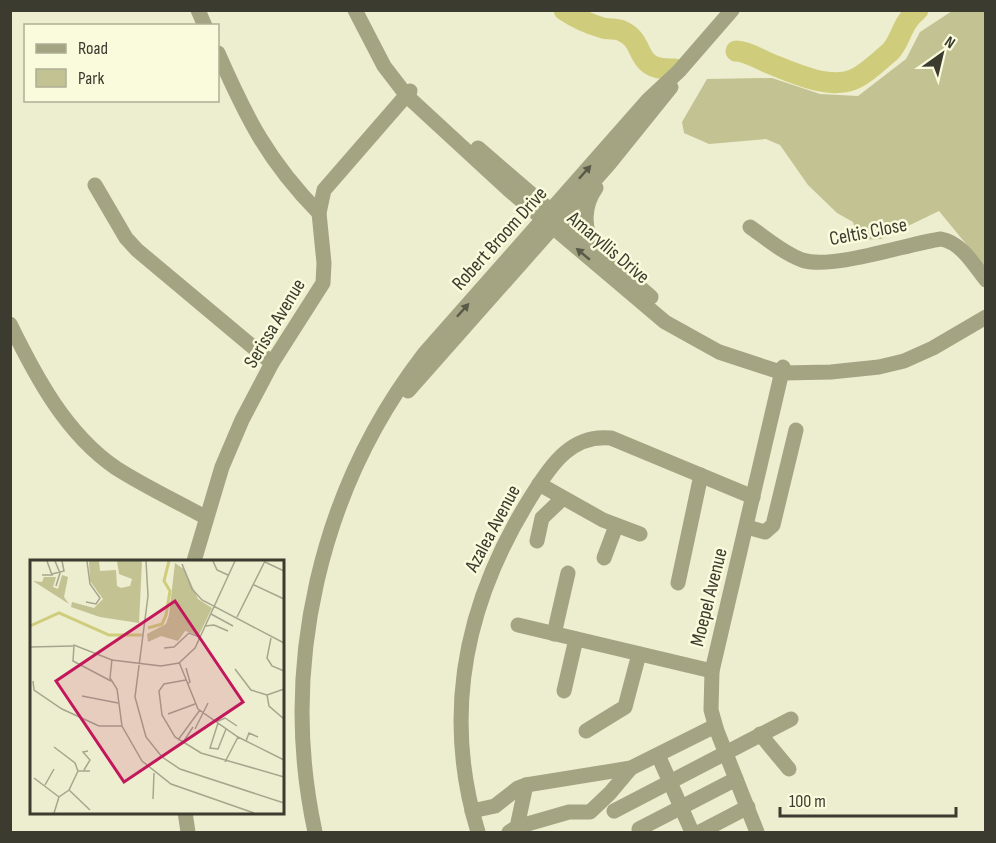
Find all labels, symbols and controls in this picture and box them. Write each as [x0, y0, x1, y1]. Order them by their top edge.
legend [24, 24, 219, 102]
north arrow [912, 24, 972, 84]
text: N [941, 33, 958, 53]
text: Road [78, 38, 108, 59]
text: Park [78, 68, 104, 89]
one-way arrow [578, 164, 592, 179]
street label: Robert Broom Drive [447, 182, 552, 295]
street label: Amaryllis Drive [562, 206, 654, 289]
street label: Celtis Close [827, 213, 909, 251]
one-way arrow [575, 247, 591, 260]
street label: Serissa Avenue [239, 275, 311, 373]
one-way arrow [456, 303, 469, 318]
street label: Azalea Avenue [459, 481, 526, 577]
street label: Moepel Avenue [685, 546, 733, 649]
inset map [30, 560, 284, 813]
scale bar [780, 780, 956, 818]
text: 100 m [789, 791, 826, 812]

